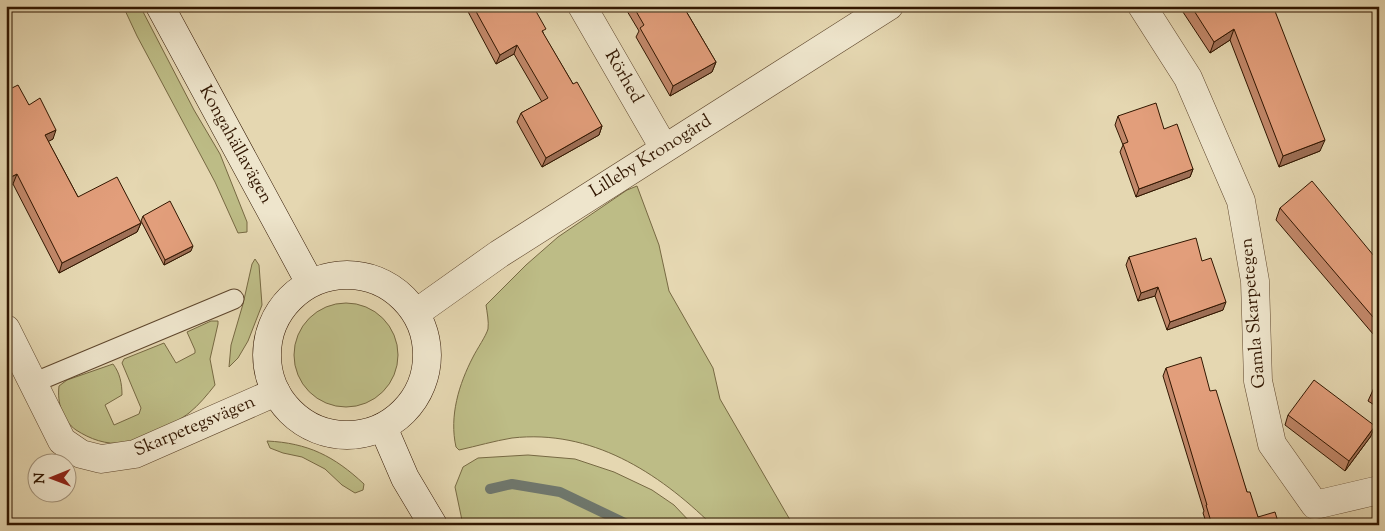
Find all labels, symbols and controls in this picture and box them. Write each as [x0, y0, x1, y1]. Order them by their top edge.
street label: Rörhed [597, 45, 649, 109]
street label: Kongahällavägen [192, 81, 278, 209]
street label: Lilleby Kronogård [585, 109, 717, 205]
street label: Gamla Skarpetegen [1234, 236, 1274, 389]
street label: Skarpetegsvägen [130, 390, 260, 464]
north arrow [28, 454, 78, 504]
text: N [31, 472, 51, 484]

